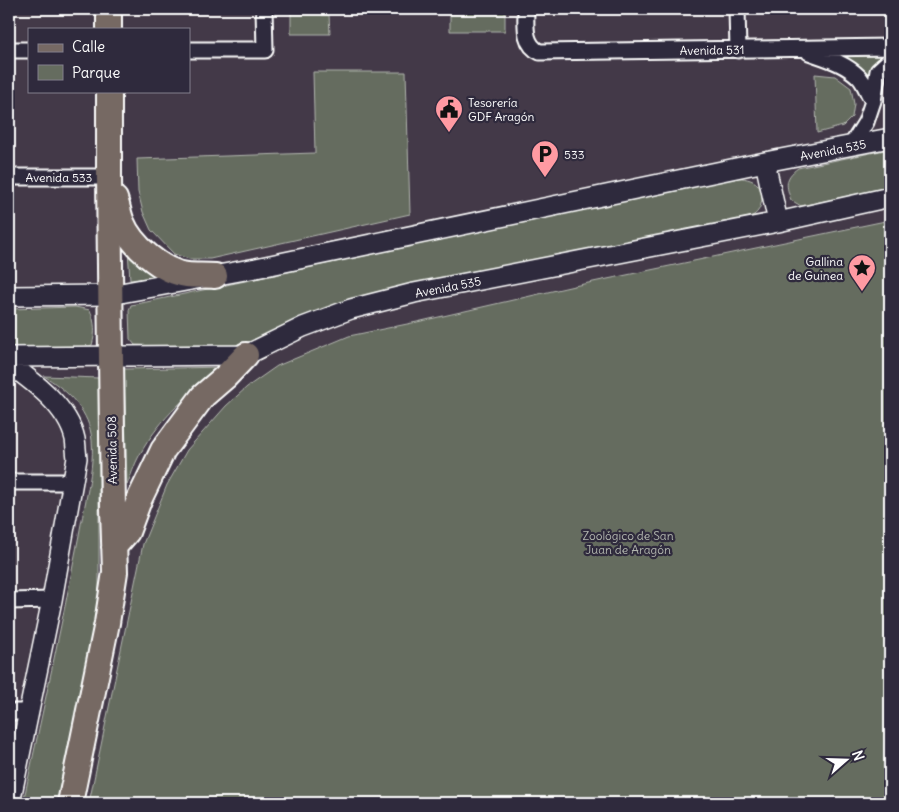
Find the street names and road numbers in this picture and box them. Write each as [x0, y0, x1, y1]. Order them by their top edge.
street label: Avenida 531 [680, 42, 744, 58]
street label: Avenida 535 [799, 136, 867, 164]
street label: Avenida 533 [26, 170, 93, 185]
street label: Avenida 535 [414, 273, 482, 301]
street label: Avenida 508 [104, 416, 120, 484]

